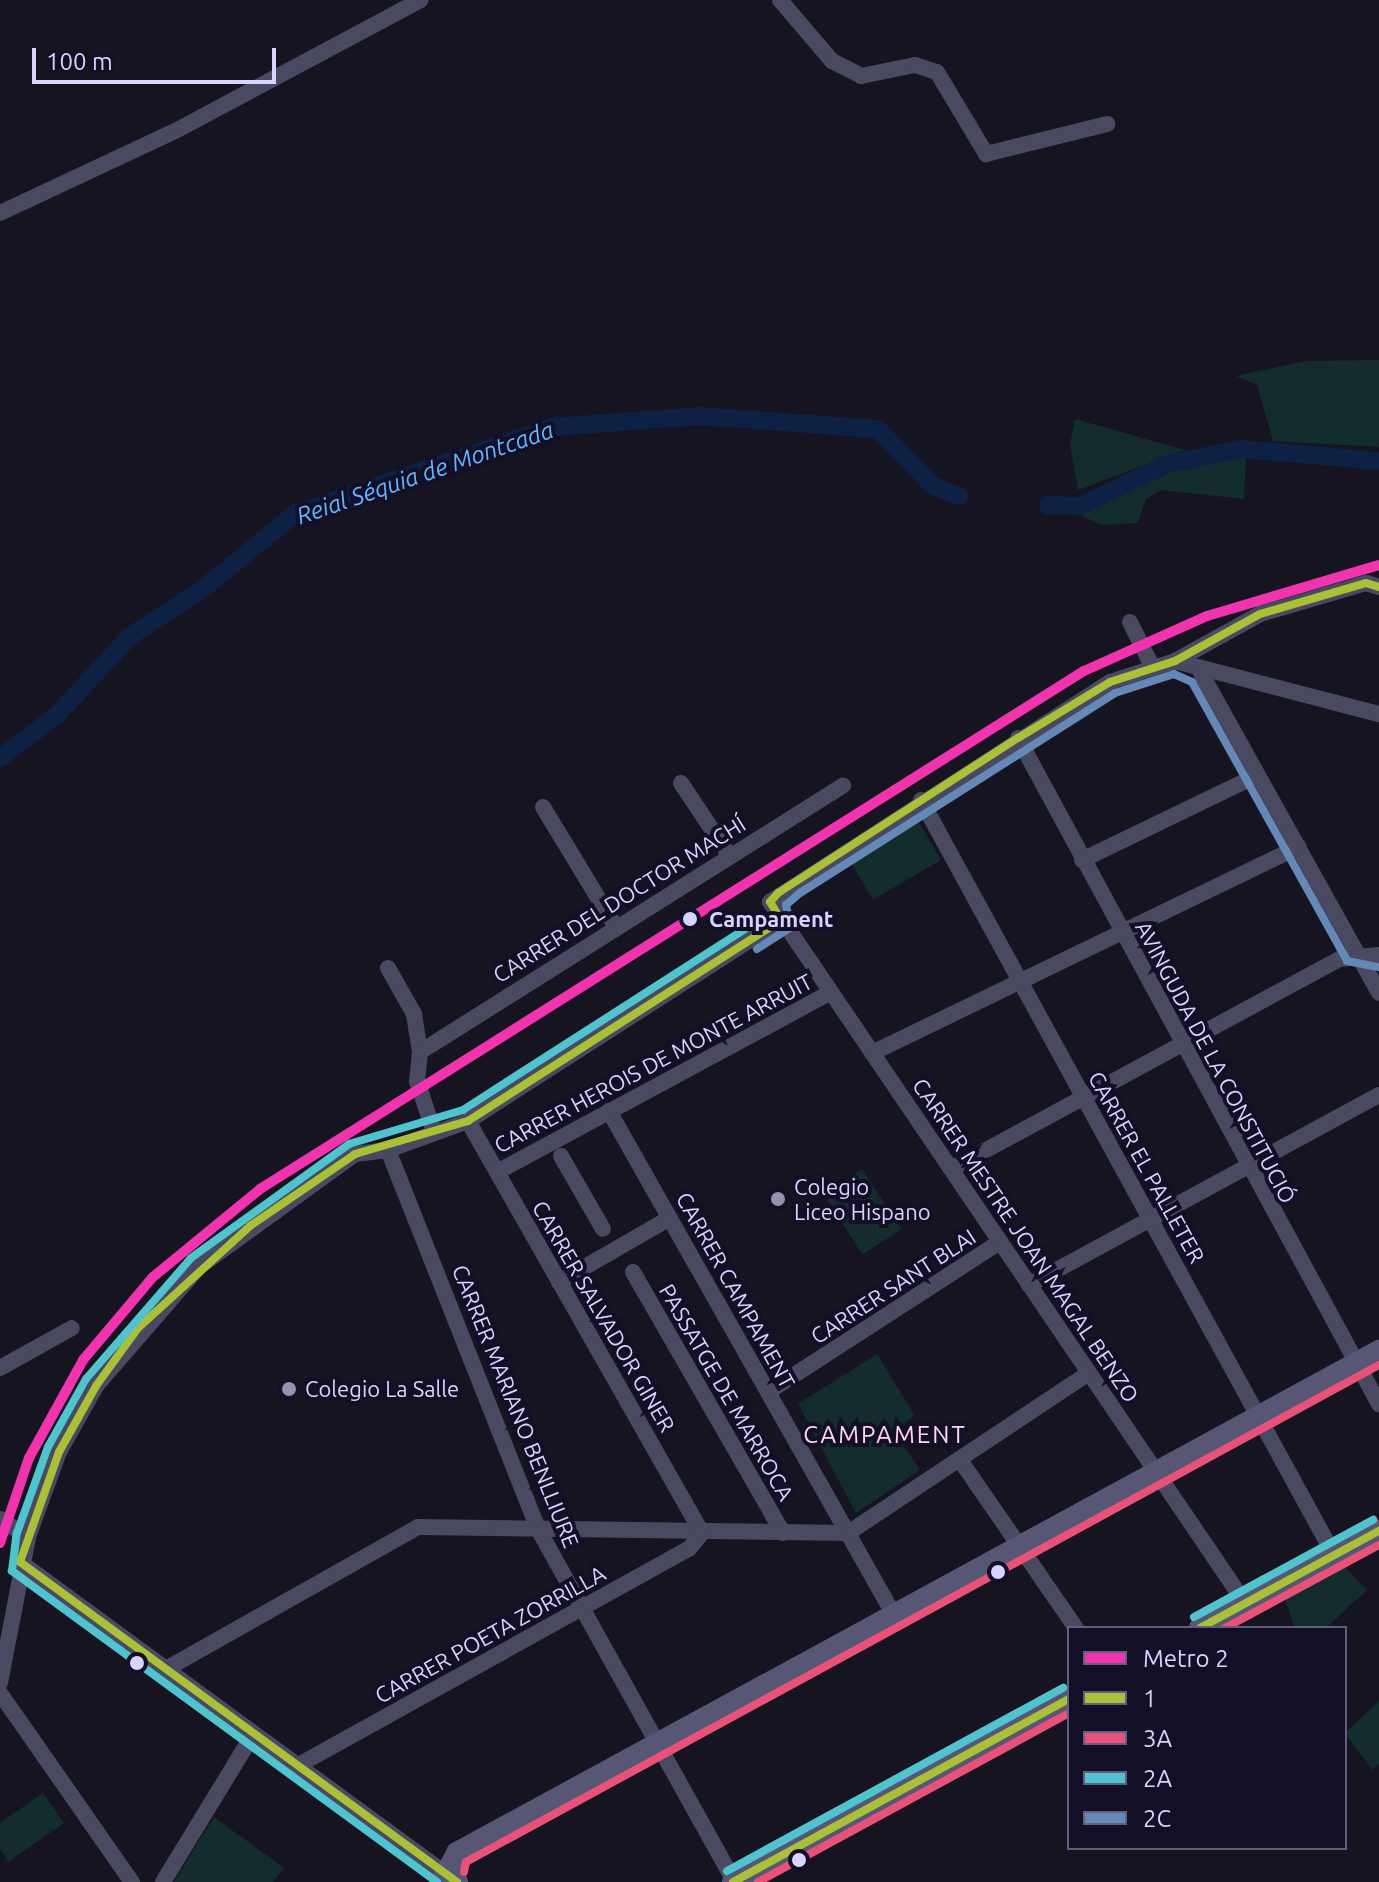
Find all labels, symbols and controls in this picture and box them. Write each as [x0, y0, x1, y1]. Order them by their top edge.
scale bar [36, 32, 280, 82]
text: 100 m [46, 48, 113, 75]
water label: Reial Séquia de Montcada [293, 415, 557, 531]
street label: CARRER DEL DOCTOR MACHÍ [488, 810, 750, 988]
place label: Campament [709, 906, 833, 932]
marker: Campament [678, 907, 702, 931]
street label: AVINGUDA DE LA CONSTITUCIÓ [1130, 916, 1302, 1208]
street label: CARRER HEROIS DE MONTE ARRUIT [489, 968, 817, 1158]
street label: CARRER EL PALLETER [1083, 1067, 1211, 1267]
street label: CARRER MESTRE JOAN MAGAL BENZO [907, 1073, 1145, 1407]
place label: Colegio Liceo Hispano [794, 1173, 931, 1224]
street label: CARRER CAMPAMENT [671, 1187, 801, 1393]
marker: Colegio Liceo Hispano [769, 1190, 787, 1208]
street label: CARRER SALVADOR GINER [527, 1196, 681, 1436]
street label: CARRER SANT BLAI [806, 1223, 980, 1349]
street label: CARRER MARIANO BENLLIURE [447, 1261, 585, 1551]
street label: PASSATGE DE MARROCA [654, 1279, 800, 1505]
place label: Colegio La Salle [305, 1376, 459, 1402]
marker: Colegio La Salle [280, 1380, 298, 1398]
district label: CAMPAMENT [803, 1421, 967, 1449]
street label: CARRER POETA ZORRILLA [370, 1560, 610, 1708]
unlabelled marker [990, 1564, 1006, 1580]
legend [1067, 1626, 1347, 1850]
text: Metro 2 [1143, 1645, 1229, 1672]
unlabelled marker [129, 1655, 145, 1671]
text: 1 [1143, 1685, 1157, 1712]
text: 3A [1143, 1725, 1172, 1752]
text: 2A [1143, 1765, 1172, 1792]
text: 2C [1143, 1805, 1171, 1832]
unlabelled marker [791, 1852, 807, 1868]

